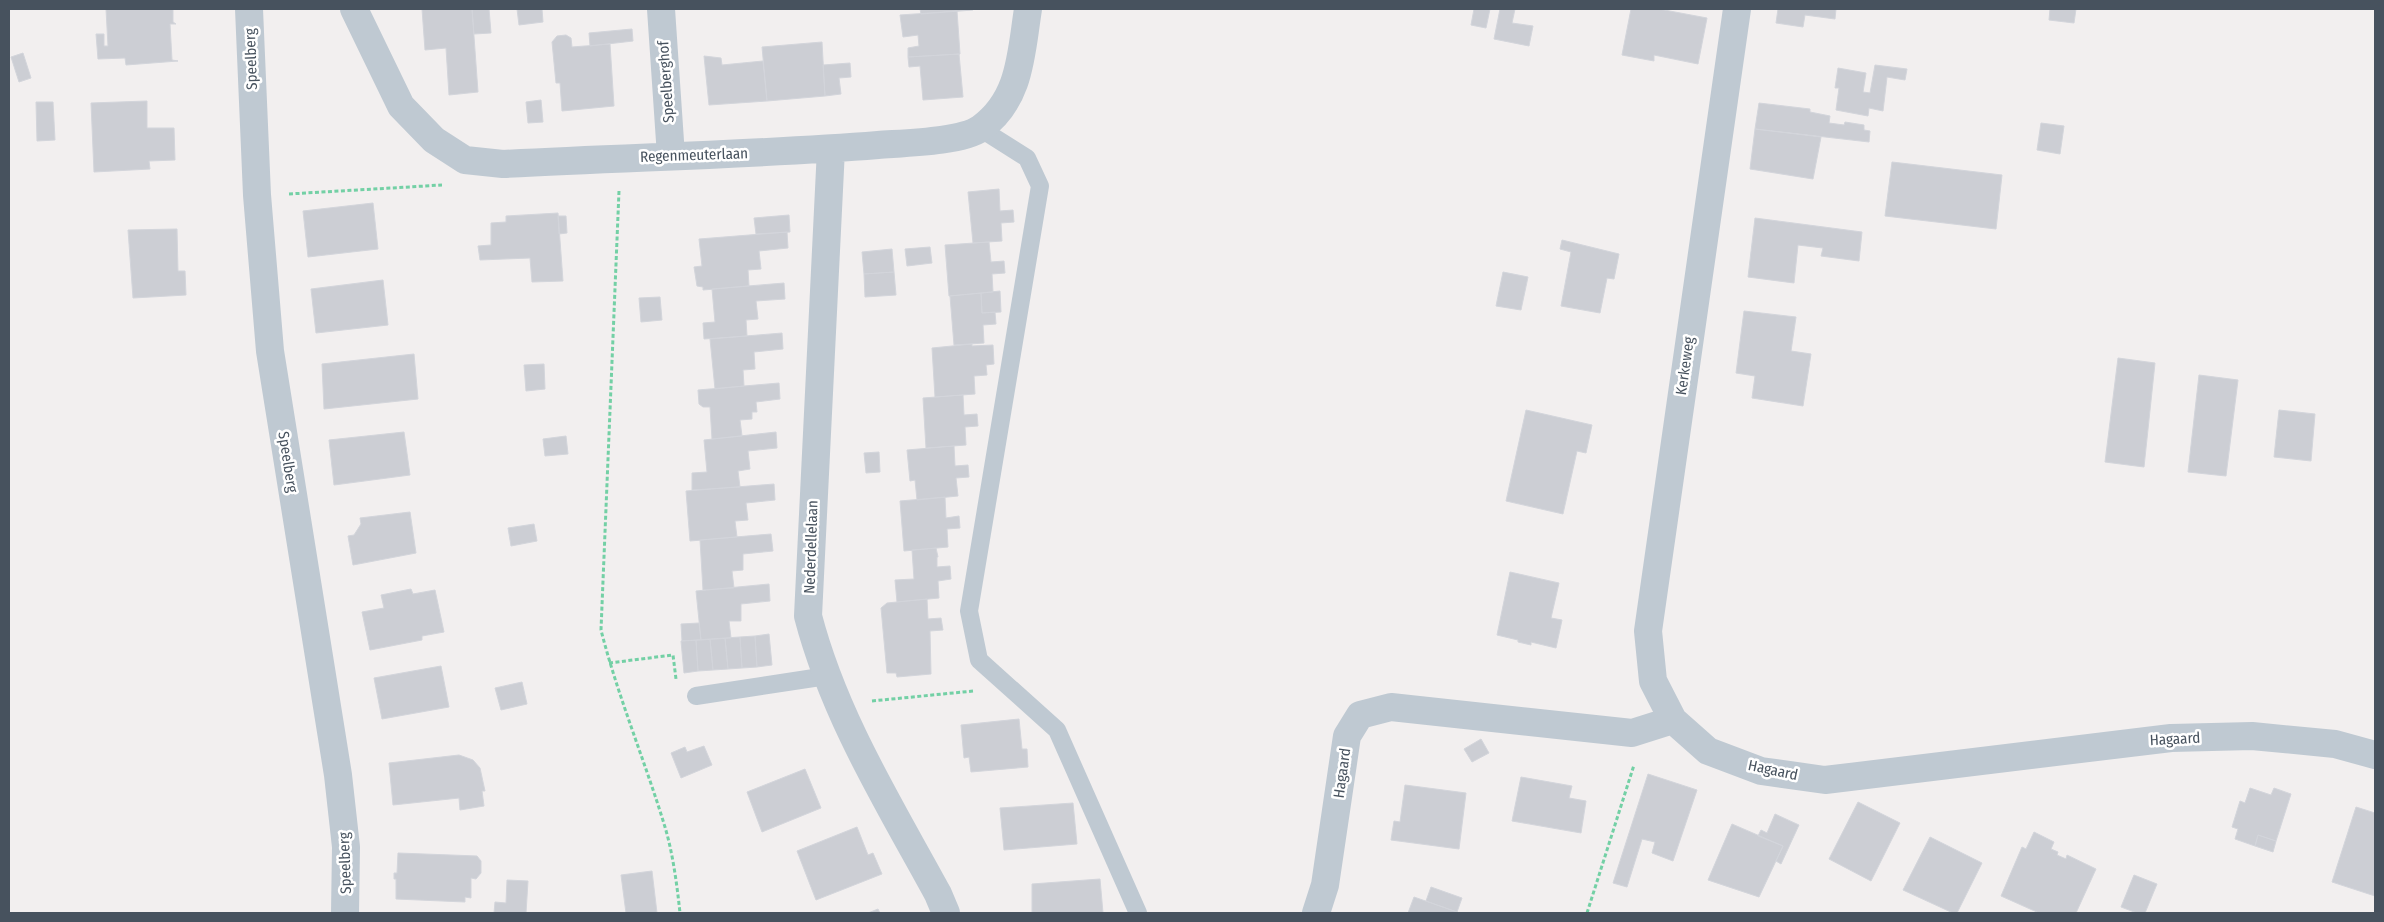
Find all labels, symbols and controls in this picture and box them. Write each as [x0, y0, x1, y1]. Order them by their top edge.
street label: Speelberg [241, 28, 261, 90]
street label: Speelberghof [654, 39, 678, 124]
street label: Regenmeuterlaan [640, 144, 748, 166]
street label: Kerkeweg [1672, 336, 1698, 396]
street label: Speelberg [274, 430, 302, 494]
street label: Nederdellelaan [800, 500, 822, 594]
street label: Hagaard [2149, 729, 2201, 749]
street label: Hagaard [1330, 747, 1354, 799]
street label: Hagaard [1746, 756, 1800, 784]
street label: Speelberg [335, 832, 355, 894]

